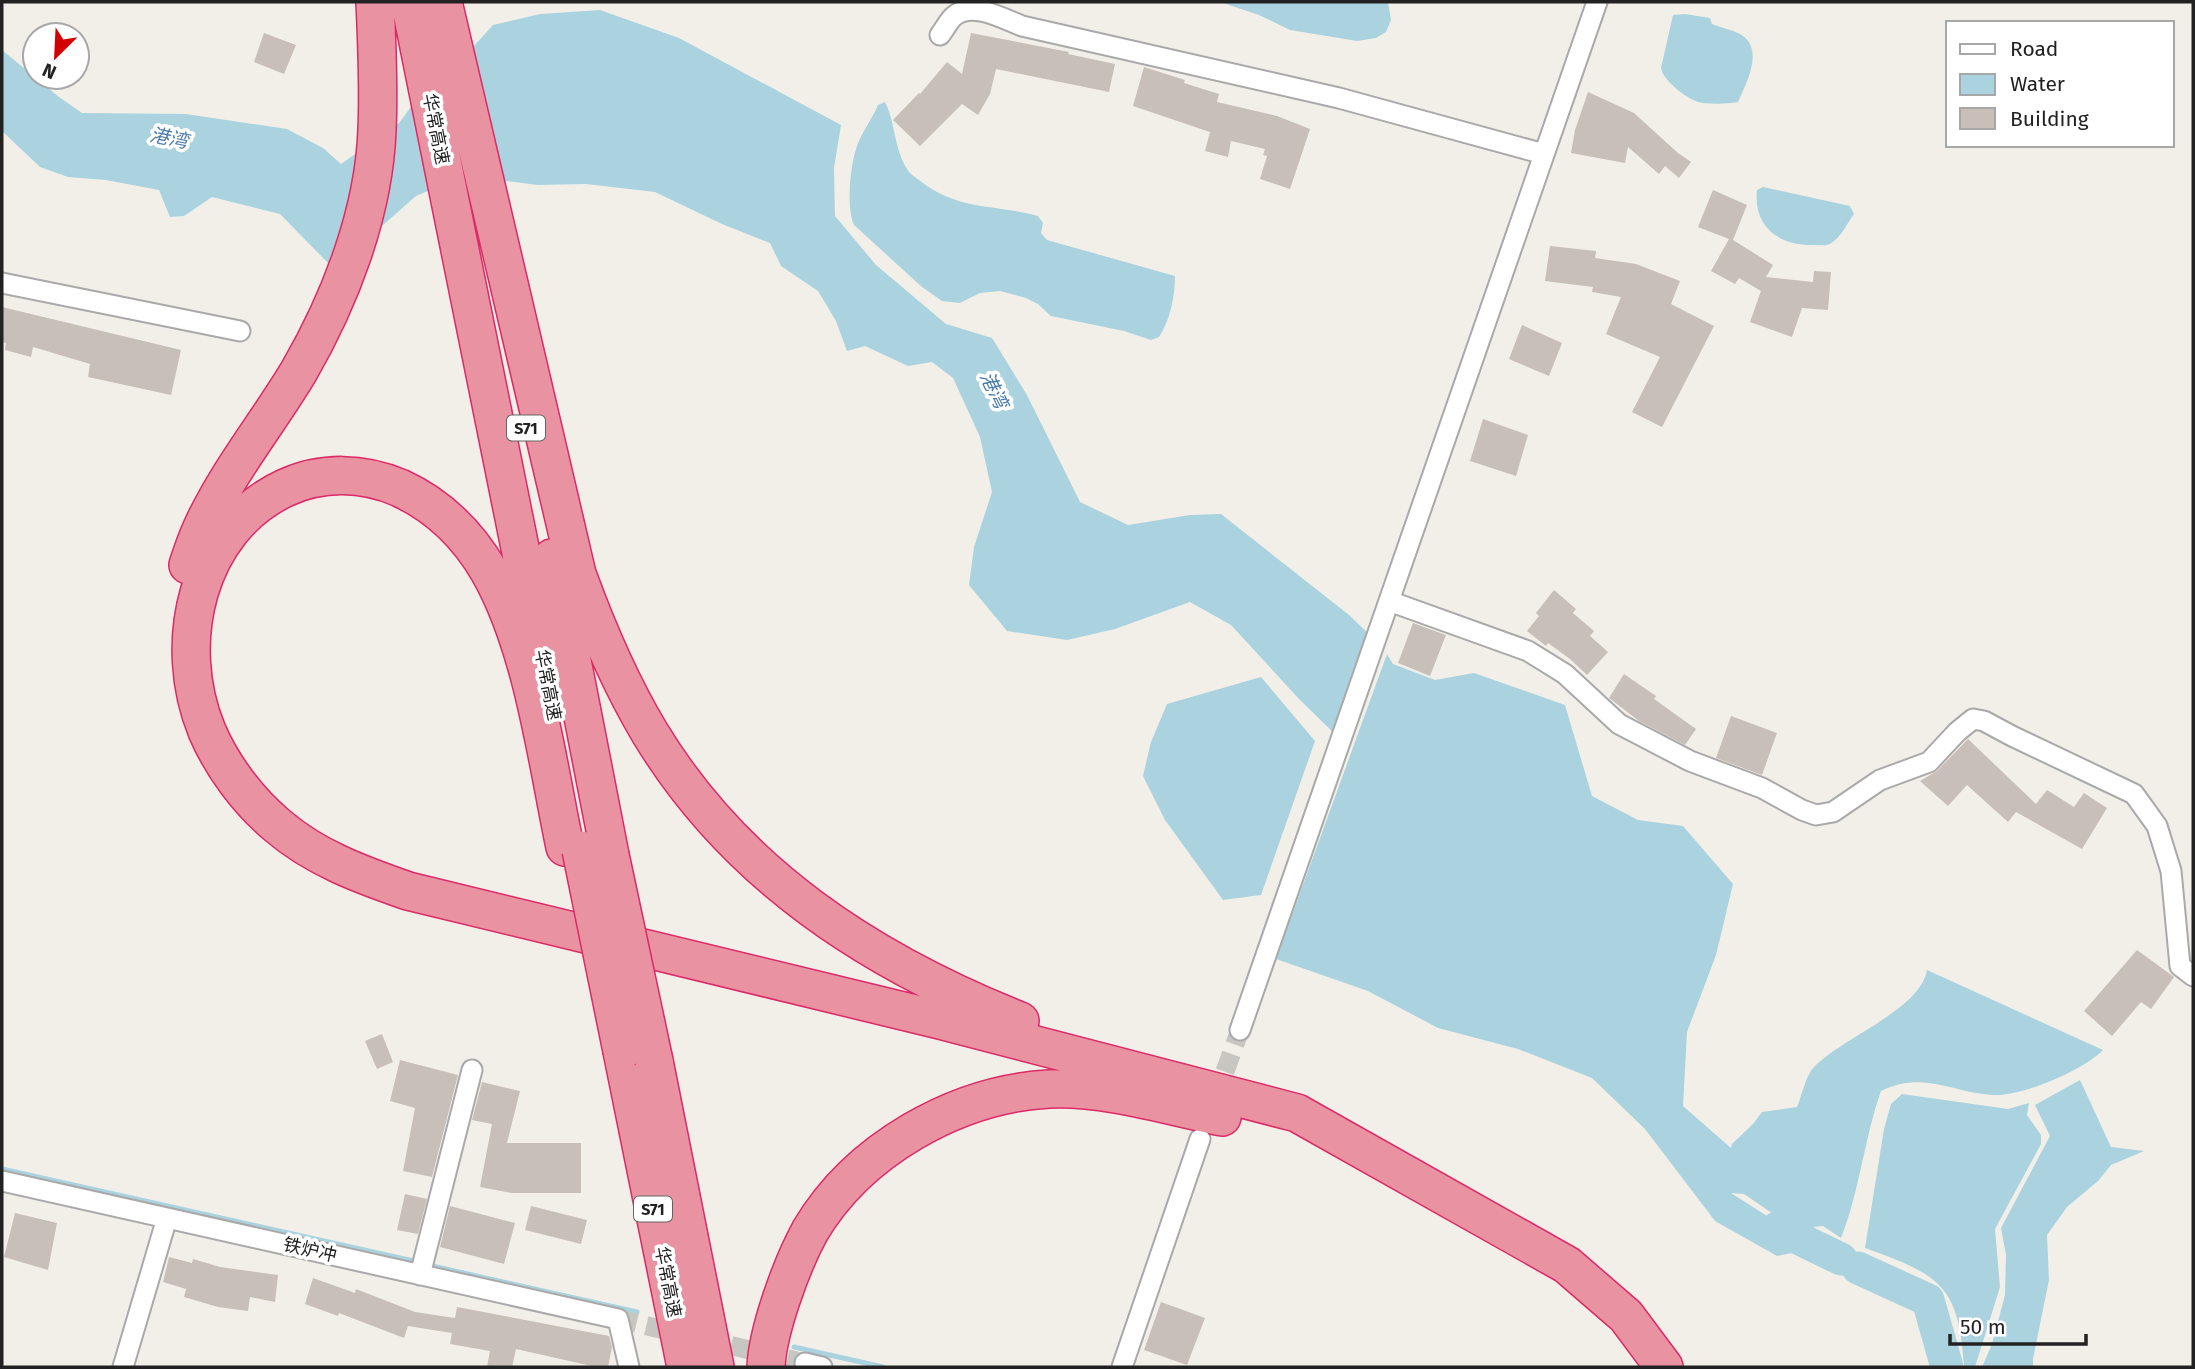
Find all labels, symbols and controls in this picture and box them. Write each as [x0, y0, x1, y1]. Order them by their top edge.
north arrow [21, 21, 91, 91]
legend [1946, 21, 2174, 147]
text: Road [2010, 36, 2058, 62]
text: N [39, 58, 60, 84]
text: Water [2010, 71, 2065, 97]
street label: 华常高速 [418, 92, 454, 166]
text: Building [2010, 106, 2089, 132]
water label: 港湾 [148, 123, 193, 153]
water label: 港湾 [975, 368, 1014, 415]
road number: S71 [507, 416, 545, 440]
street label: 华常高速 [530, 648, 566, 722]
road number: S71 [634, 1196, 672, 1222]
street label: 铁炉冲 [281, 1233, 339, 1267]
street label: 华常高速 [650, 1245, 686, 1319]
scale bar [1950, 1302, 2086, 1346]
text: 50 m [1960, 1314, 2006, 1340]

